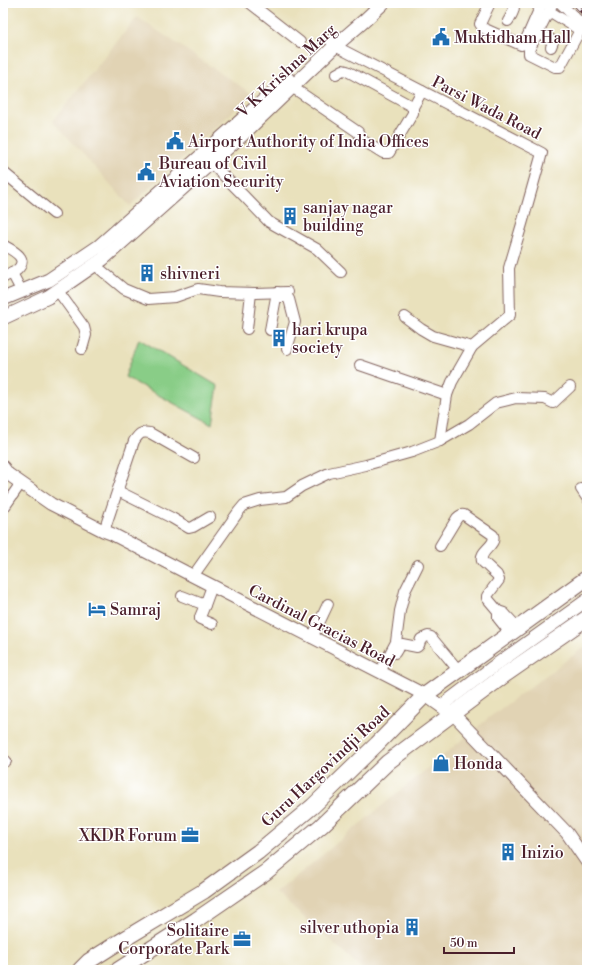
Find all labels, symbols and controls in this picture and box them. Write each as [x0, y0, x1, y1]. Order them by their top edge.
street label: V K Krishna Marg [232, 19, 341, 123]
public building icon: Muktidham Hall [431, 27, 451, 47]
place label: Muktidham Hall [454, 28, 571, 48]
street label: Parsi Wada Road [429, 72, 544, 144]
public building icon: Airport Authority of India Offices [165, 131, 185, 151]
place label: Airport Authority of India Offices [187, 132, 429, 152]
place label: Bureau of Civil Aviation Security [158, 154, 284, 192]
public building icon: Bureau of Civil Aviation Security [136, 162, 156, 182]
place label: sanjay nagar building [303, 198, 393, 236]
building icon: sanjay nagar building [280, 206, 300, 226]
building icon: shivneri [137, 263, 157, 283]
place label: shivneri [160, 264, 220, 284]
place label: hari krupa society [292, 320, 369, 358]
building icon: hari krupa society [269, 328, 289, 348]
street label: Cardinal Gracias Road [245, 580, 398, 671]
hotel icon: Samraj [87, 599, 107, 619]
place label: Samraj [110, 600, 161, 620]
street label: Guru Hargovindji Road [257, 702, 394, 831]
shop icon: Honda [431, 753, 451, 773]
place label: Honda [454, 754, 503, 774]
office icon: XKDR Forum [180, 825, 200, 845]
place label: XKDR Forum [78, 826, 177, 846]
building icon: Inizio [498, 842, 518, 862]
place label: Inizio [521, 843, 564, 863]
building icon: silver uthopia [402, 917, 422, 937]
place label: silver uthopia [300, 918, 400, 938]
place label: Solitaire Corporate Park [118, 921, 231, 959]
office icon: Solitaire Corporate Park [232, 929, 252, 949]
scale bar [444, 929, 514, 955]
text: 50 m [450, 936, 478, 951]

